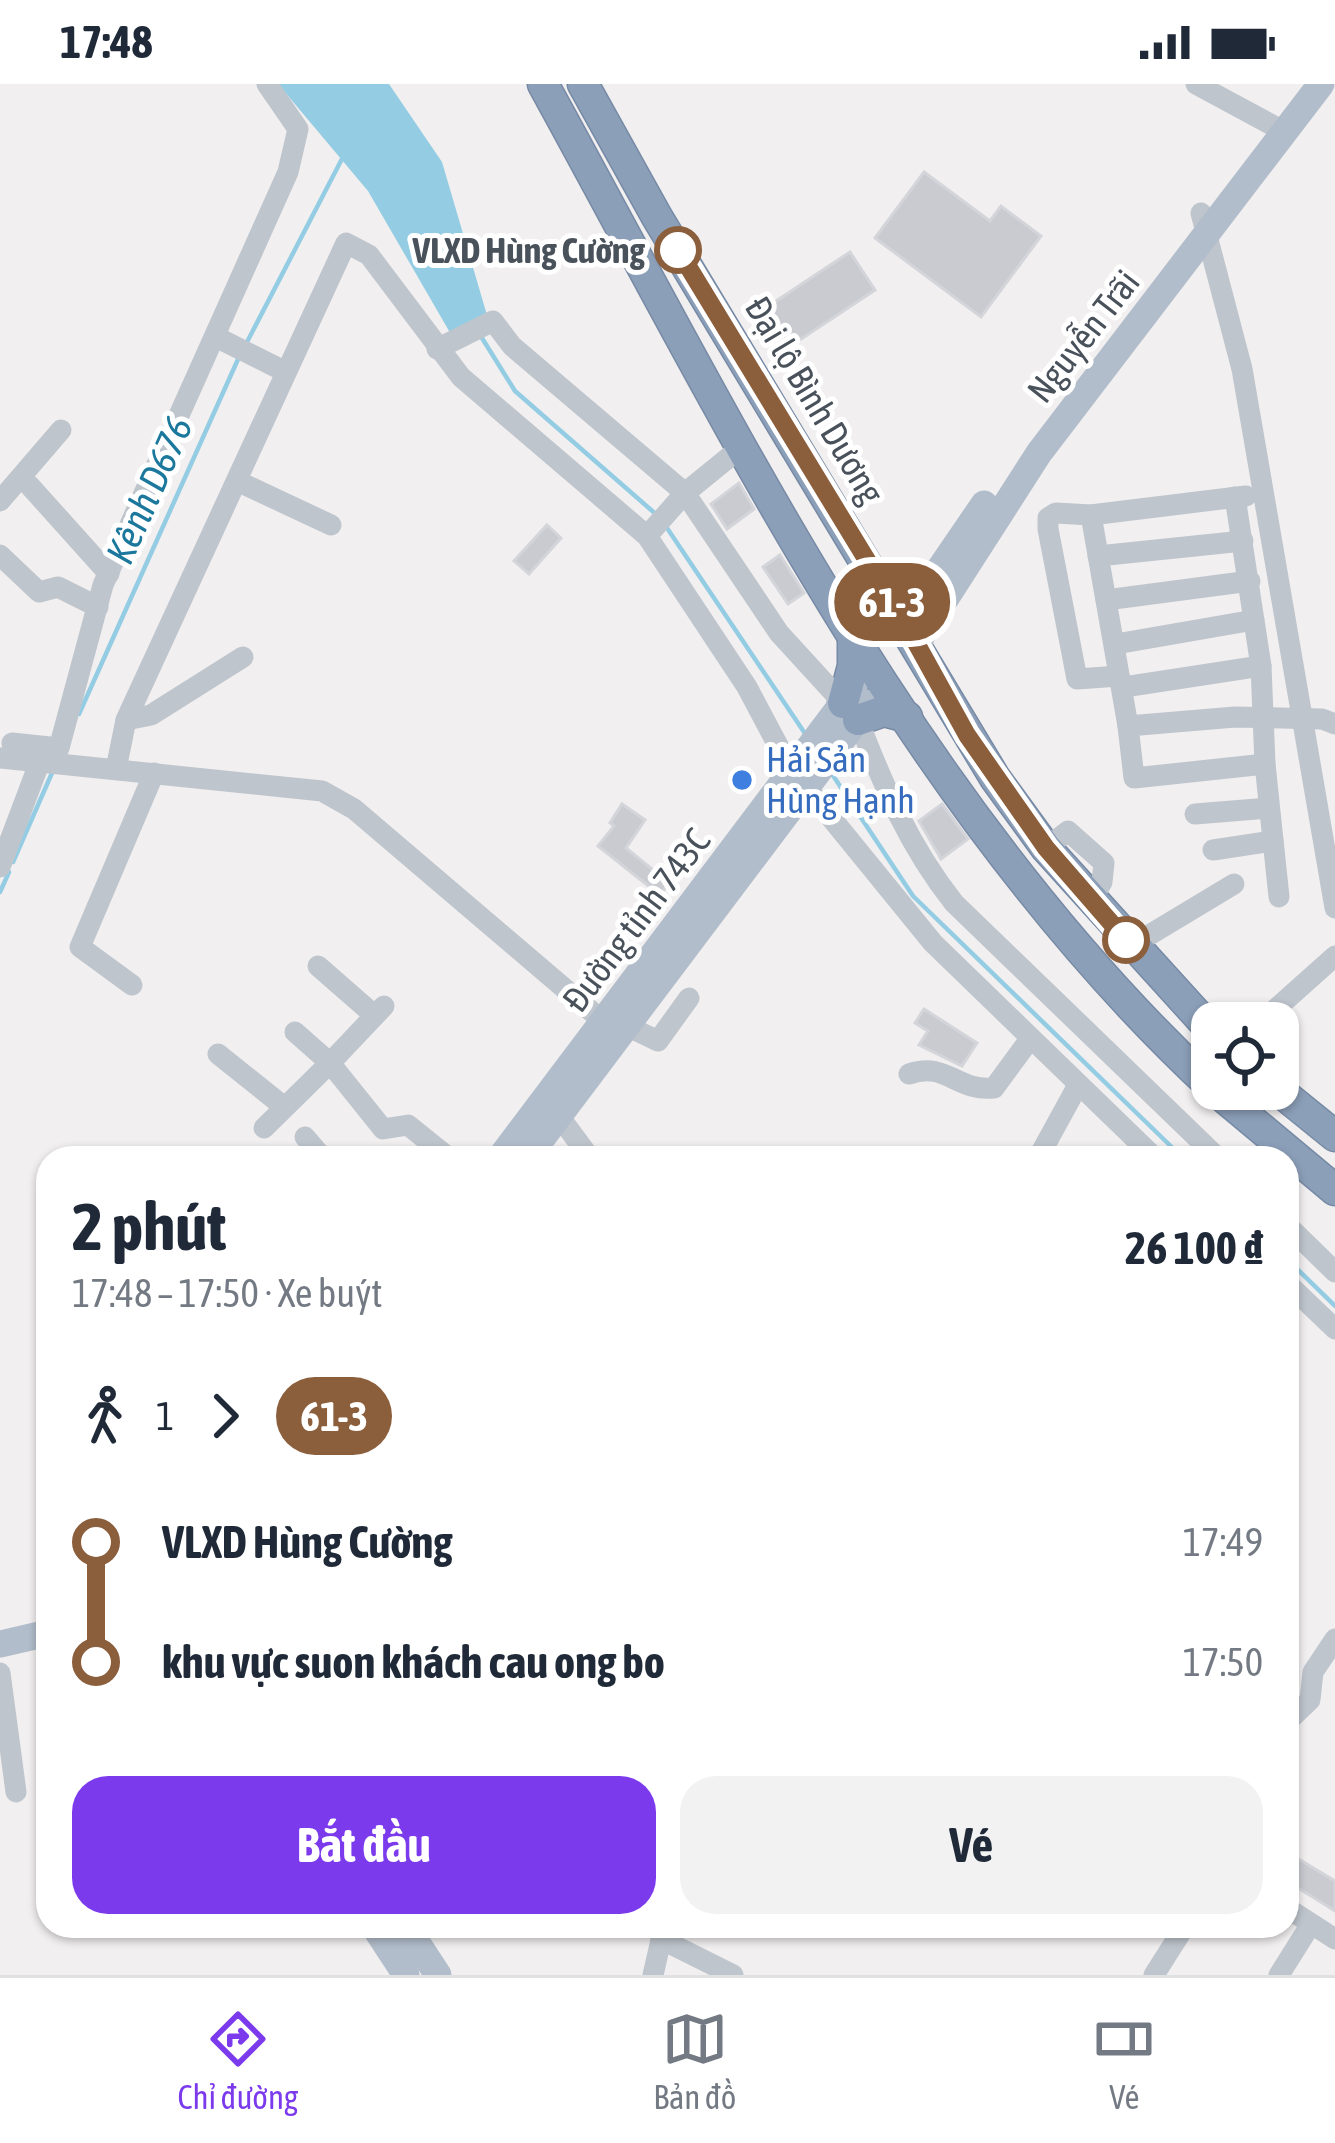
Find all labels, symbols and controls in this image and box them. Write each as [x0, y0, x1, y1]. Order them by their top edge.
text: 17:48 [60, 16, 153, 68]
marker: VLXD Hùng Cường [656, 228, 700, 272]
place label: VLXD Hùng Cường [412, 229, 646, 271]
street label: Nguyễn Trãi [1018, 262, 1148, 410]
street label: Đại lộ Bình Dương [737, 289, 893, 511]
water label: Kênh D676 [97, 410, 201, 570]
line badge: 61-3 [808, 563, 976, 641]
text: 61-3 [858, 578, 926, 626]
place label: Hải Sản Hùng Hạnh [766, 738, 915, 821]
marker: Hải Sản Hùng Hạnh [729, 767, 755, 793]
street label: Đường tỉnh 743C [554, 820, 718, 1020]
unlabelled marker [1104, 918, 1148, 962]
map controls [1191, 1002, 1299, 1110]
button: locate [1191, 1002, 1299, 1110]
text: 2 phút [72, 1188, 226, 1264]
text: 26 100 ₫ [1125, 1222, 1263, 1274]
text: 17:48 – 17:50 · Xe buýt [72, 1271, 382, 1315]
icon: walk [72, 1383, 138, 1449]
icon: forward [192, 1383, 258, 1449]
text: 61-3 [300, 1392, 368, 1440]
text: 1 [156, 1394, 174, 1438]
text: VLXD Hùng Cường [162, 1516, 453, 1568]
text: 17:49 [1183, 1520, 1263, 1564]
text: khu vực suon khách cau ong bo [162, 1636, 665, 1688]
text: 17:50 [1183, 1640, 1263, 1684]
button: Bắt đầu [72, 1776, 656, 1914]
button: Vé [680, 1776, 1263, 1914]
tab: Chỉ đường [178, 2006, 298, 2116]
tab: Bản đồ [653, 2006, 736, 2116]
tab: Vé [1091, 2006, 1157, 2116]

